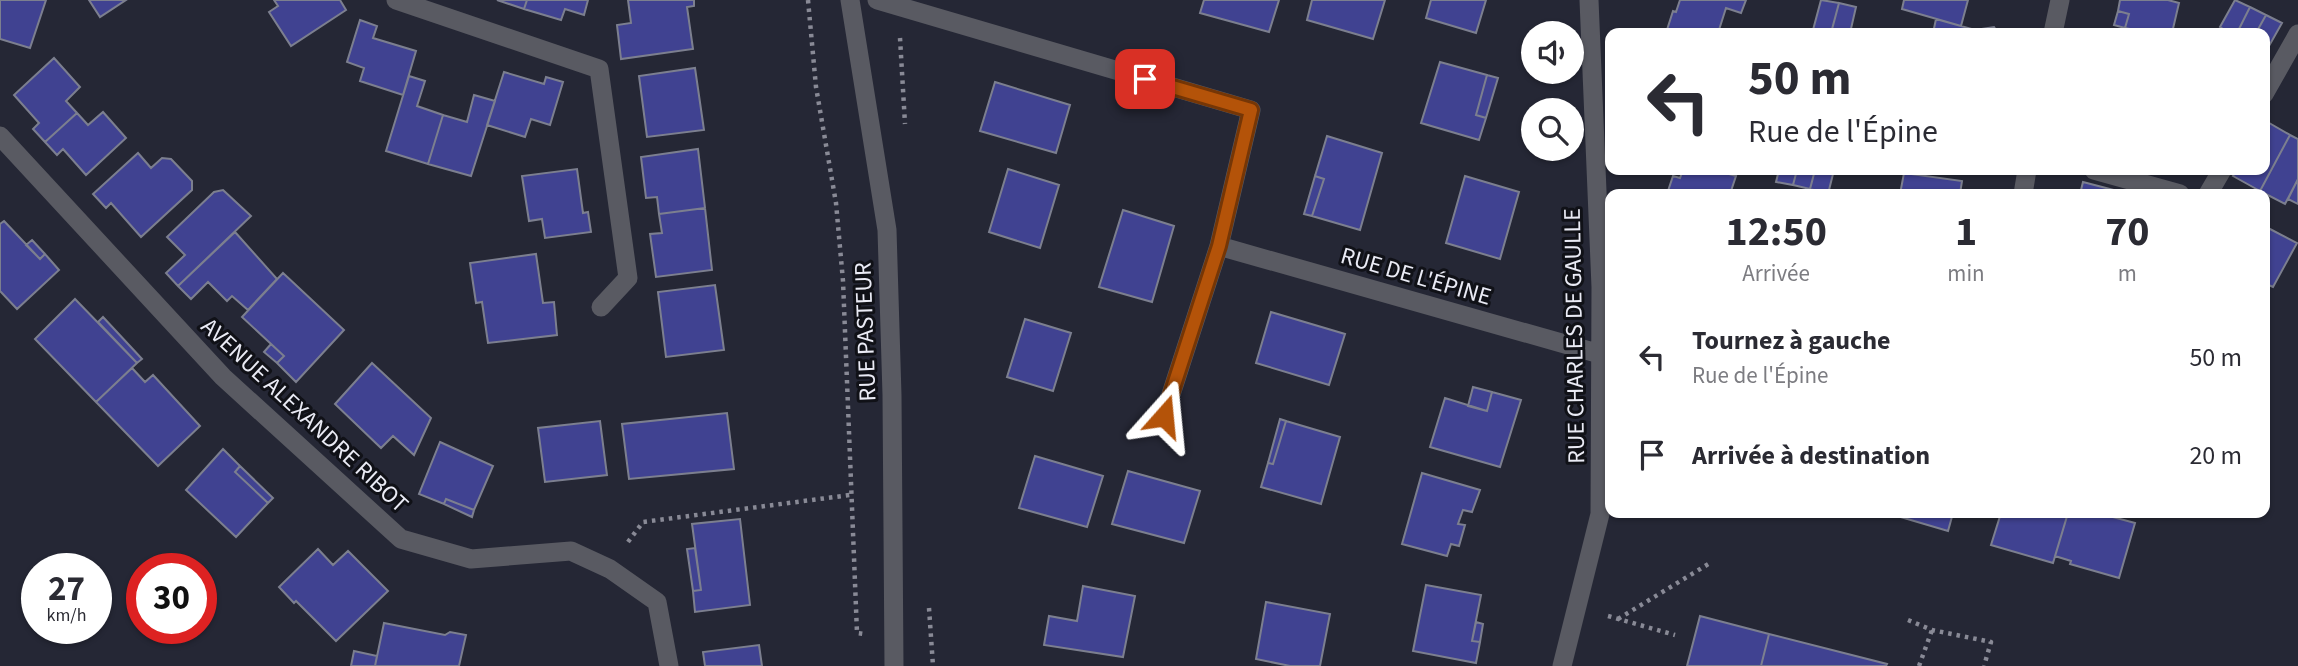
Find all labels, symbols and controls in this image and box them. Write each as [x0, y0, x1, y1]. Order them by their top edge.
map controls [1521, 21, 1584, 161]
button: sound [1521, 21, 1584, 84]
text: 50 m [1748, 44, 1852, 114]
pin [1115, 49, 1175, 109]
icon: left [1633, 56, 1724, 147]
icon: arrive [1126, 60, 1164, 98]
button: search [1521, 98, 1584, 161]
text: Rue de l'Épine [1748, 109, 1938, 155]
text: 12:50 [1726, 202, 1827, 262]
text: 1 [1955, 202, 1977, 262]
text: 70 [2105, 202, 2149, 262]
street label: RUE CHARLES DE GAULLE [1555, 208, 1594, 464]
street label: RUE DE L'ÉPINE [1337, 238, 1495, 315]
text: Arrivée [1742, 257, 1810, 290]
text: min [1947, 257, 1985, 290]
text: m [2118, 257, 2137, 290]
street label: RUE PASTEUR [846, 262, 885, 402]
street label: AVENUE ALEXANDRE RIBOT [193, 310, 416, 521]
text: Tournez à gauche [1692, 322, 1891, 359]
icon: left [1633, 338, 1671, 376]
text: 50 m [2189, 339, 2242, 376]
text: Rue de l'Épine [1692, 359, 1829, 392]
position arrow [1127, 379, 1201, 453]
icon: arrive [1633, 436, 1671, 474]
text: Arrivée à destination [1692, 437, 1930, 474]
text: 20 m [2189, 437, 2242, 474]
speed limit sign: 30 [126, 553, 217, 644]
text: 27 [48, 564, 85, 614]
text: km/h [47, 603, 86, 628]

